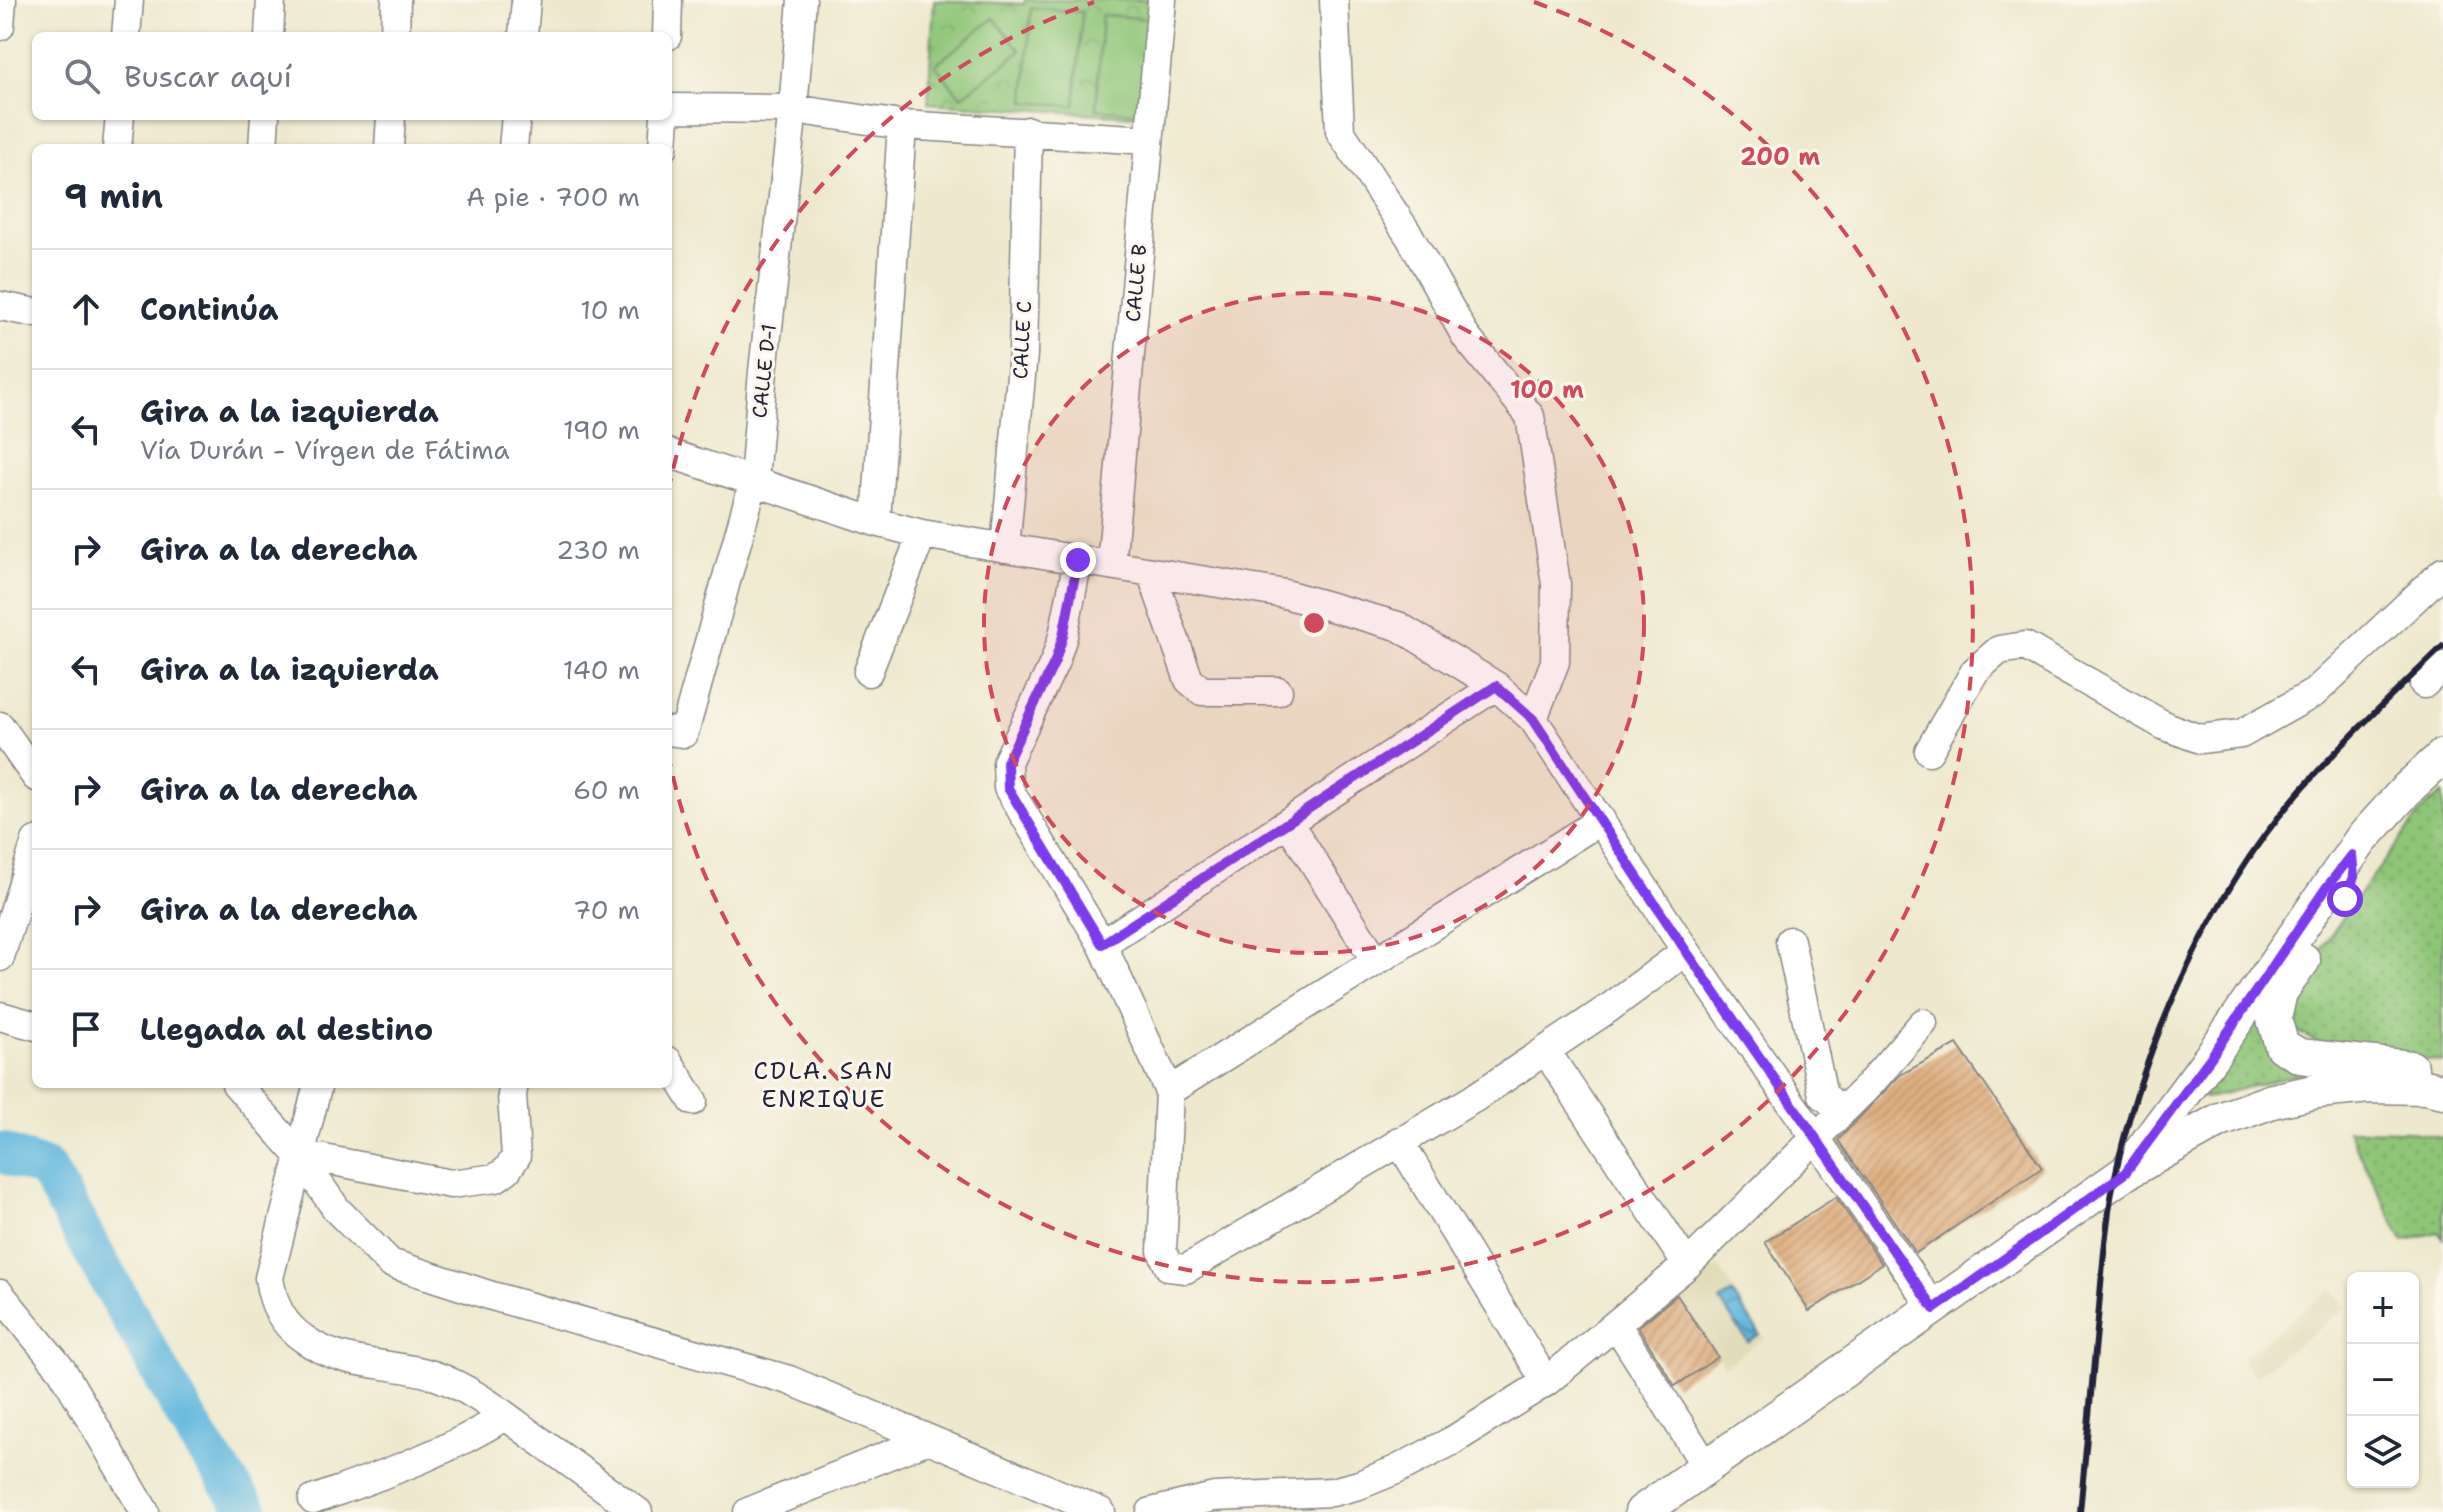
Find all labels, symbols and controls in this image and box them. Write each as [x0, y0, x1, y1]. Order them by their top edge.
search box [32, 32, 672, 120]
icon: search [60, 54, 104, 98]
text: Buscar aquí [124, 56, 292, 97]
text: 200 m [1740, 141, 1820, 173]
text: 9 min [64, 173, 163, 219]
text: A pie · 700 m [466, 179, 640, 214]
street label: CALLE B [1120, 243, 1152, 323]
icon: ahead [64, 287, 108, 331]
text: Continúa [140, 289, 279, 330]
text: 10 m [580, 292, 640, 327]
street label: CALLE C [1007, 300, 1037, 380]
street label: CALLE D-1 [746, 323, 782, 419]
text: 100 m [1510, 374, 1584, 406]
text: Gira a la izquierda [140, 391, 439, 432]
icon: left [64, 407, 108, 451]
text: 190 m [563, 412, 640, 447]
text: Vía Durán - Vírgen de Fátima [140, 432, 510, 467]
icon: right [64, 527, 108, 571]
text: Gira a la derecha [140, 529, 418, 570]
text: 230 m [556, 532, 640, 567]
route end [1060, 542, 1096, 578]
centre of rings [1300, 609, 1328, 637]
icon: left [64, 647, 108, 691]
text: Gira a la izquierda [140, 649, 439, 690]
text: 140 m [563, 652, 640, 687]
icon: right [64, 767, 108, 811]
text: Gira a la derecha [140, 769, 418, 810]
text: 60 m [573, 772, 640, 807]
route start [2327, 881, 2363, 917]
icon: right [64, 887, 108, 931]
text: Gira a la derecha [140, 889, 418, 930]
text: 70 m [573, 892, 640, 927]
icon: arrive [64, 1007, 108, 1051]
text: Llegada al destino [140, 1009, 433, 1050]
district label: CDLA. SAN ENRIQUE [753, 1055, 895, 1115]
map controls [2347, 1272, 2419, 1488]
button: + [2347, 1272, 2419, 1344]
button: − [2347, 1344, 2419, 1416]
button: layers [2347, 1416, 2419, 1488]

